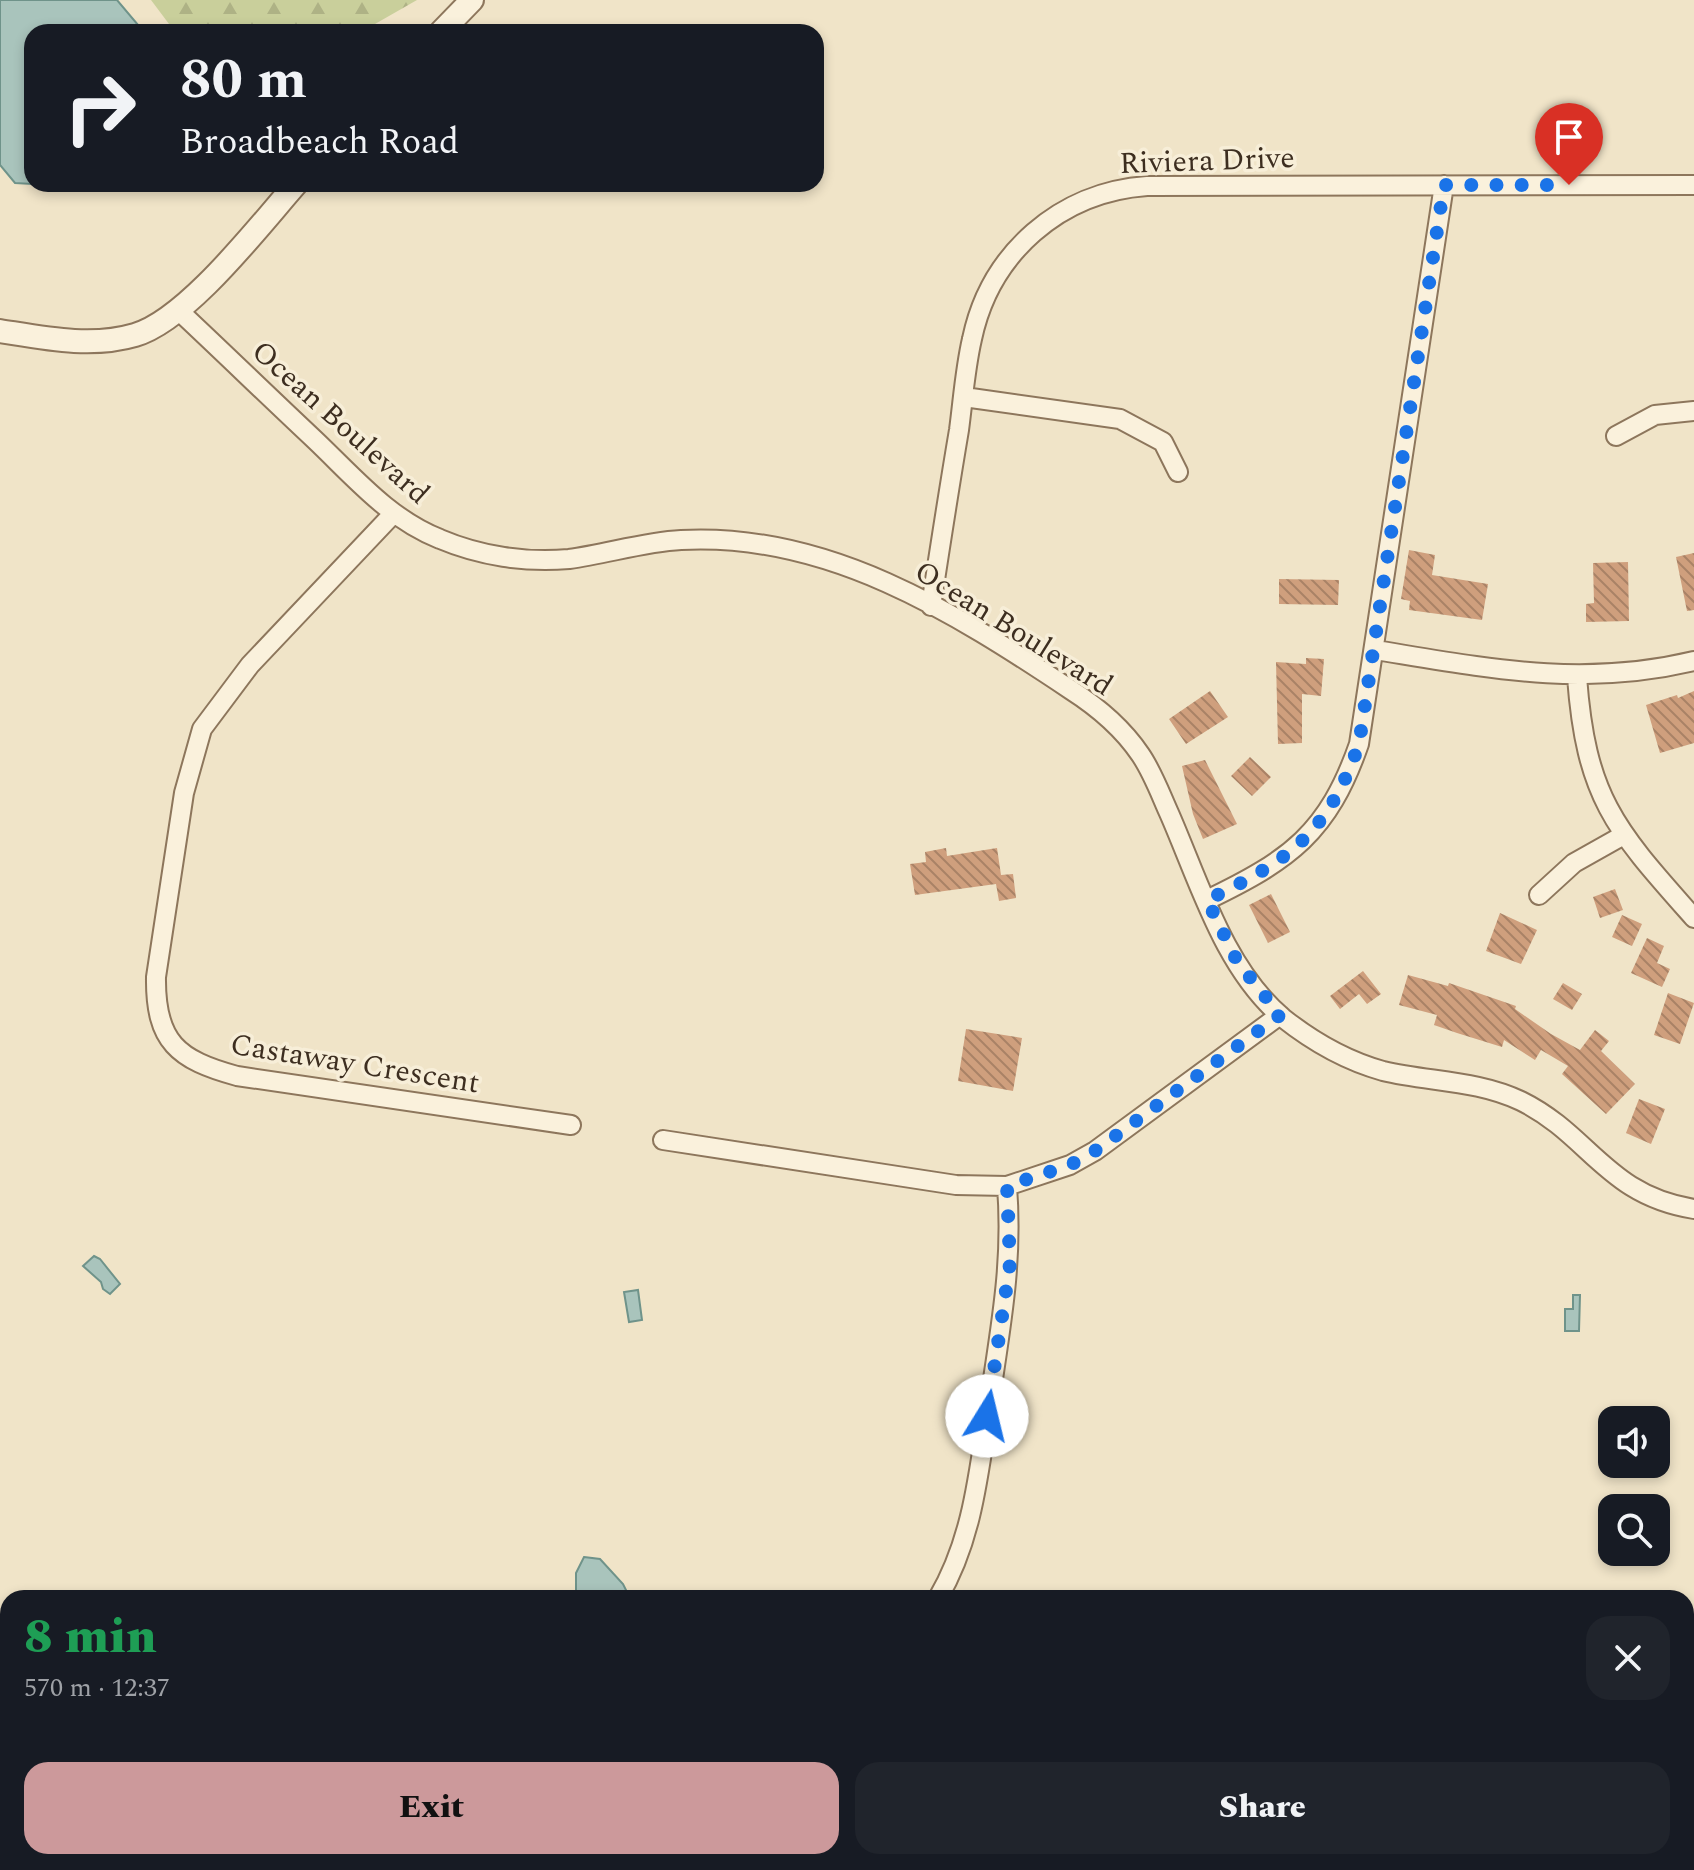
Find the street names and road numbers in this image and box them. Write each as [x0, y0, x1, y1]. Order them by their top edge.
street label: Riviera Drive [1119, 135, 1295, 187]
street label: Ocean Boulevard [241, 330, 440, 516]
street label: Ocean Boulevard [905, 549, 1122, 709]
street label: Castaway Crescent [227, 1022, 483, 1106]

